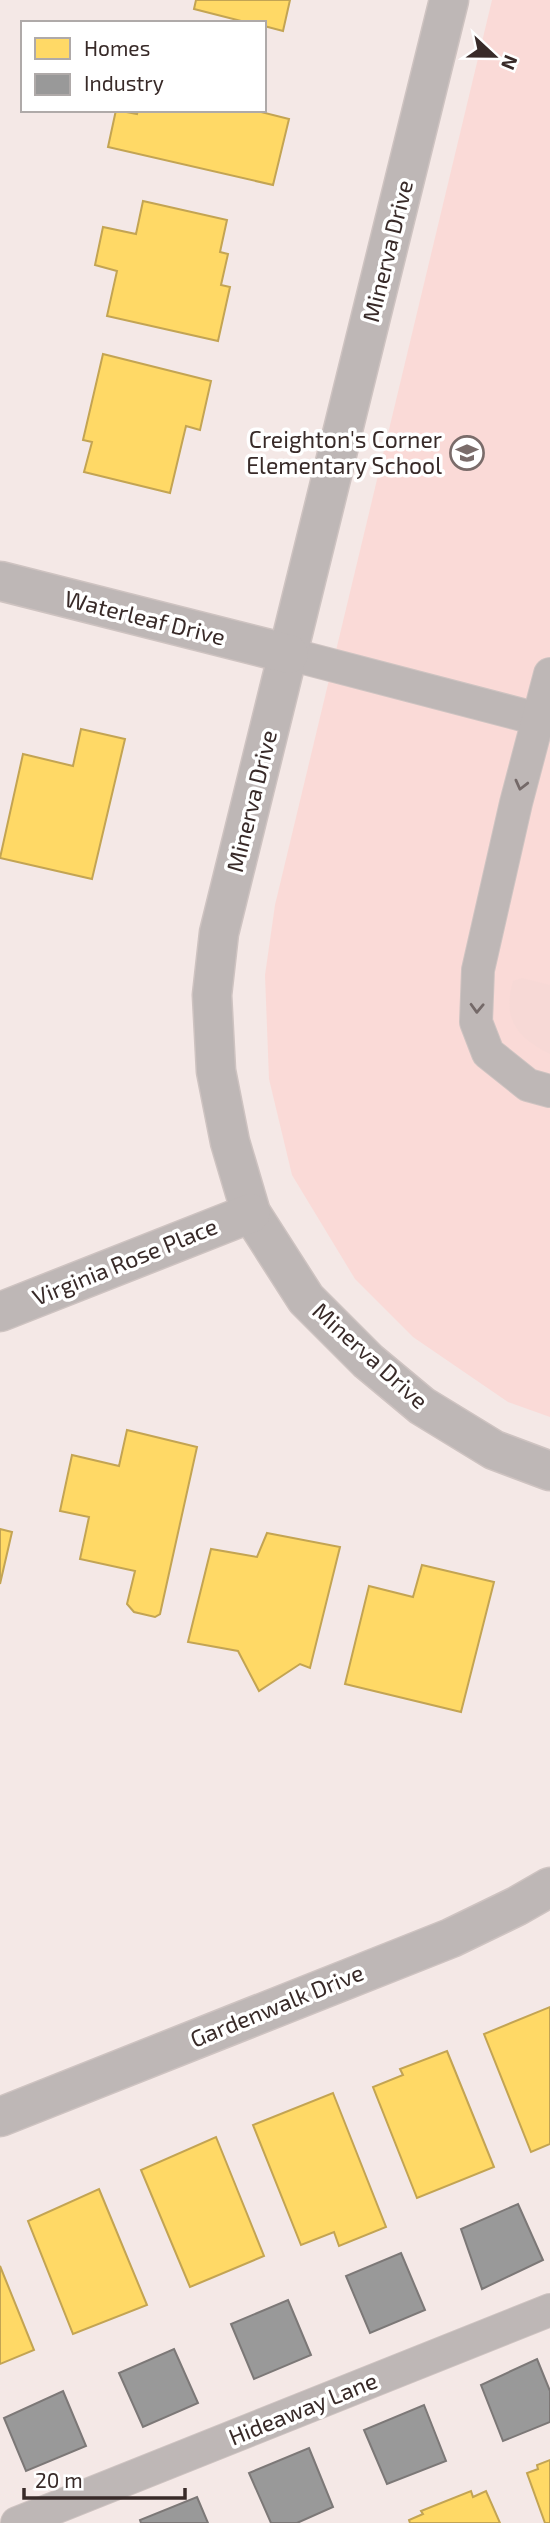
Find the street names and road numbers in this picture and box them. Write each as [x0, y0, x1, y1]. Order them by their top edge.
street label: Minerva Drive [356, 177, 418, 325]
street label: Waterleaf Drive [62, 584, 228, 650]
street label: Minerva Drive [220, 727, 282, 875]
street label: Virginia Rose Place [28, 1211, 221, 1311]
street label: Minerva Drive [307, 1296, 434, 1414]
street label: Gardenwalk Drive [186, 1958, 367, 2053]
street label: Hideaway Lane [224, 2366, 381, 2451]

